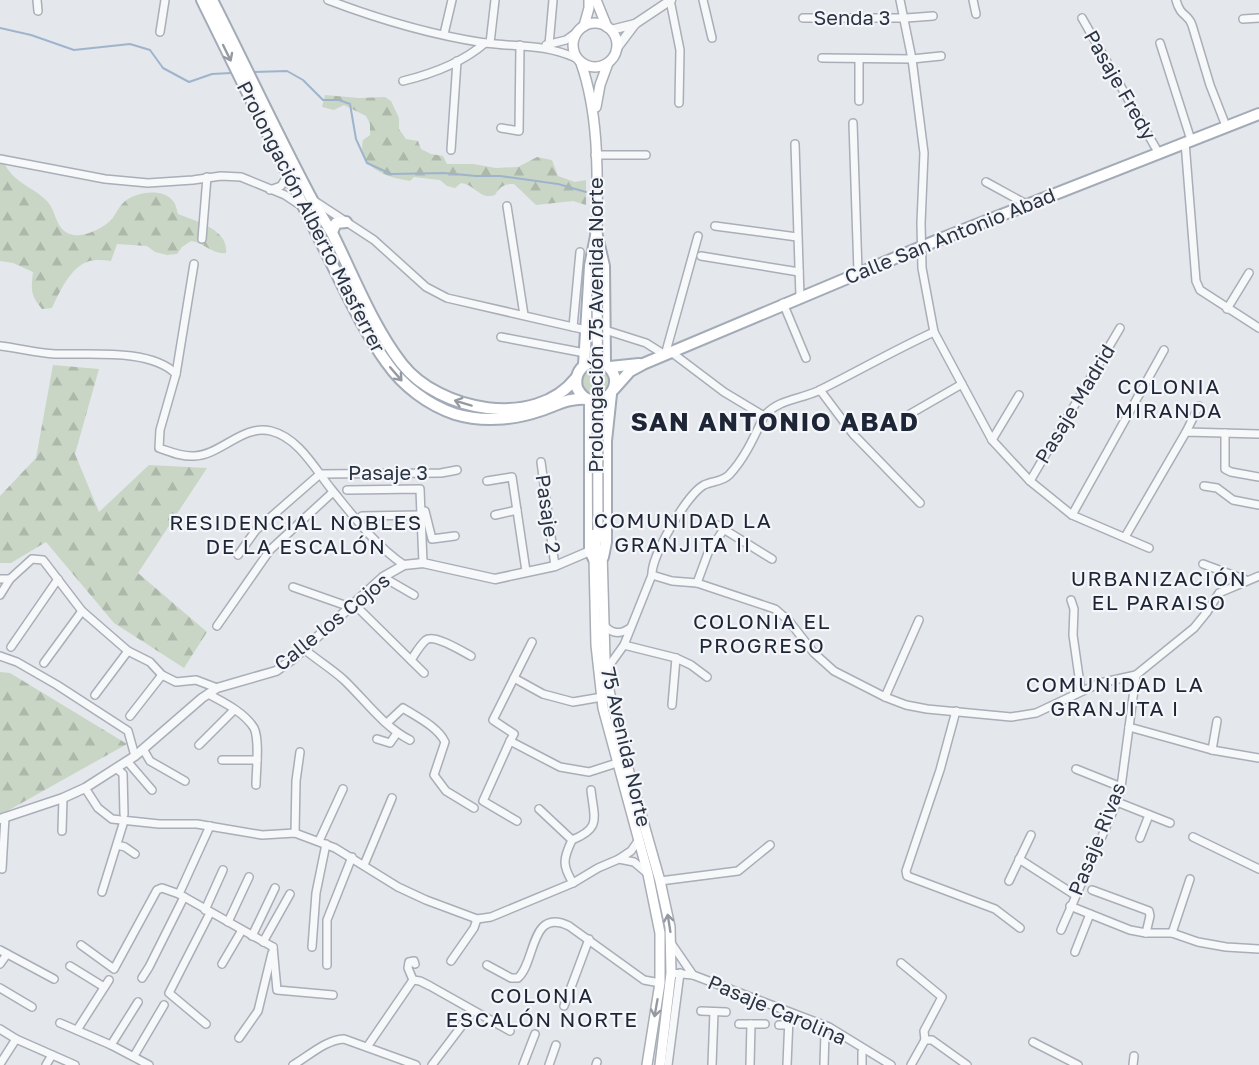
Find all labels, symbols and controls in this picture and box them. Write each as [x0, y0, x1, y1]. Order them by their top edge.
street label: Senda 3 [814, 5, 891, 29]
street label: Pasaje Fredy [1080, 25, 1162, 144]
one-way arrow [222, 43, 234, 61]
street label: Prolongación Alberto Masferrer [233, 77, 391, 356]
street label: Prolongación 75 Avenida Norte [583, 177, 607, 473]
street label: Calle San Antonio Abad [841, 182, 1058, 288]
street label: Pasaje Madrid [1029, 340, 1119, 467]
one-way arrow [389, 366, 402, 382]
district label: COLONIA MIRANDA [1115, 373, 1223, 423]
one-way arrow [454, 397, 473, 408]
district label: SAN ANTONIO ABAD [630, 406, 920, 437]
street label: Pasaje 3 [348, 460, 428, 484]
street label: Pasaje 2 [532, 473, 566, 555]
district label: COMUNIDAD LA GRANJITA II [594, 507, 772, 557]
district label: RESIDENCIAL NOBLES DE LA ESCALÓN [169, 509, 423, 559]
district label: URBANIZACIÓN EL PARAISO [1071, 565, 1247, 615]
street label: Calle los Cojos [269, 567, 394, 675]
district label: COLONIA EL PROGRESO [693, 608, 831, 658]
street label: 75 Avenida Norte [597, 665, 657, 829]
district label: COMUNIDAD LA GRANJITA I [1026, 671, 1204, 721]
street label: Pasaje Rivas [1063, 779, 1130, 899]
one-way arrow [663, 914, 674, 934]
street label: Pasaje Carolina [705, 969, 850, 1049]
district label: COLONIA ESCALÓN NORTE [446, 982, 638, 1032]
one-way arrow [650, 998, 661, 1017]

